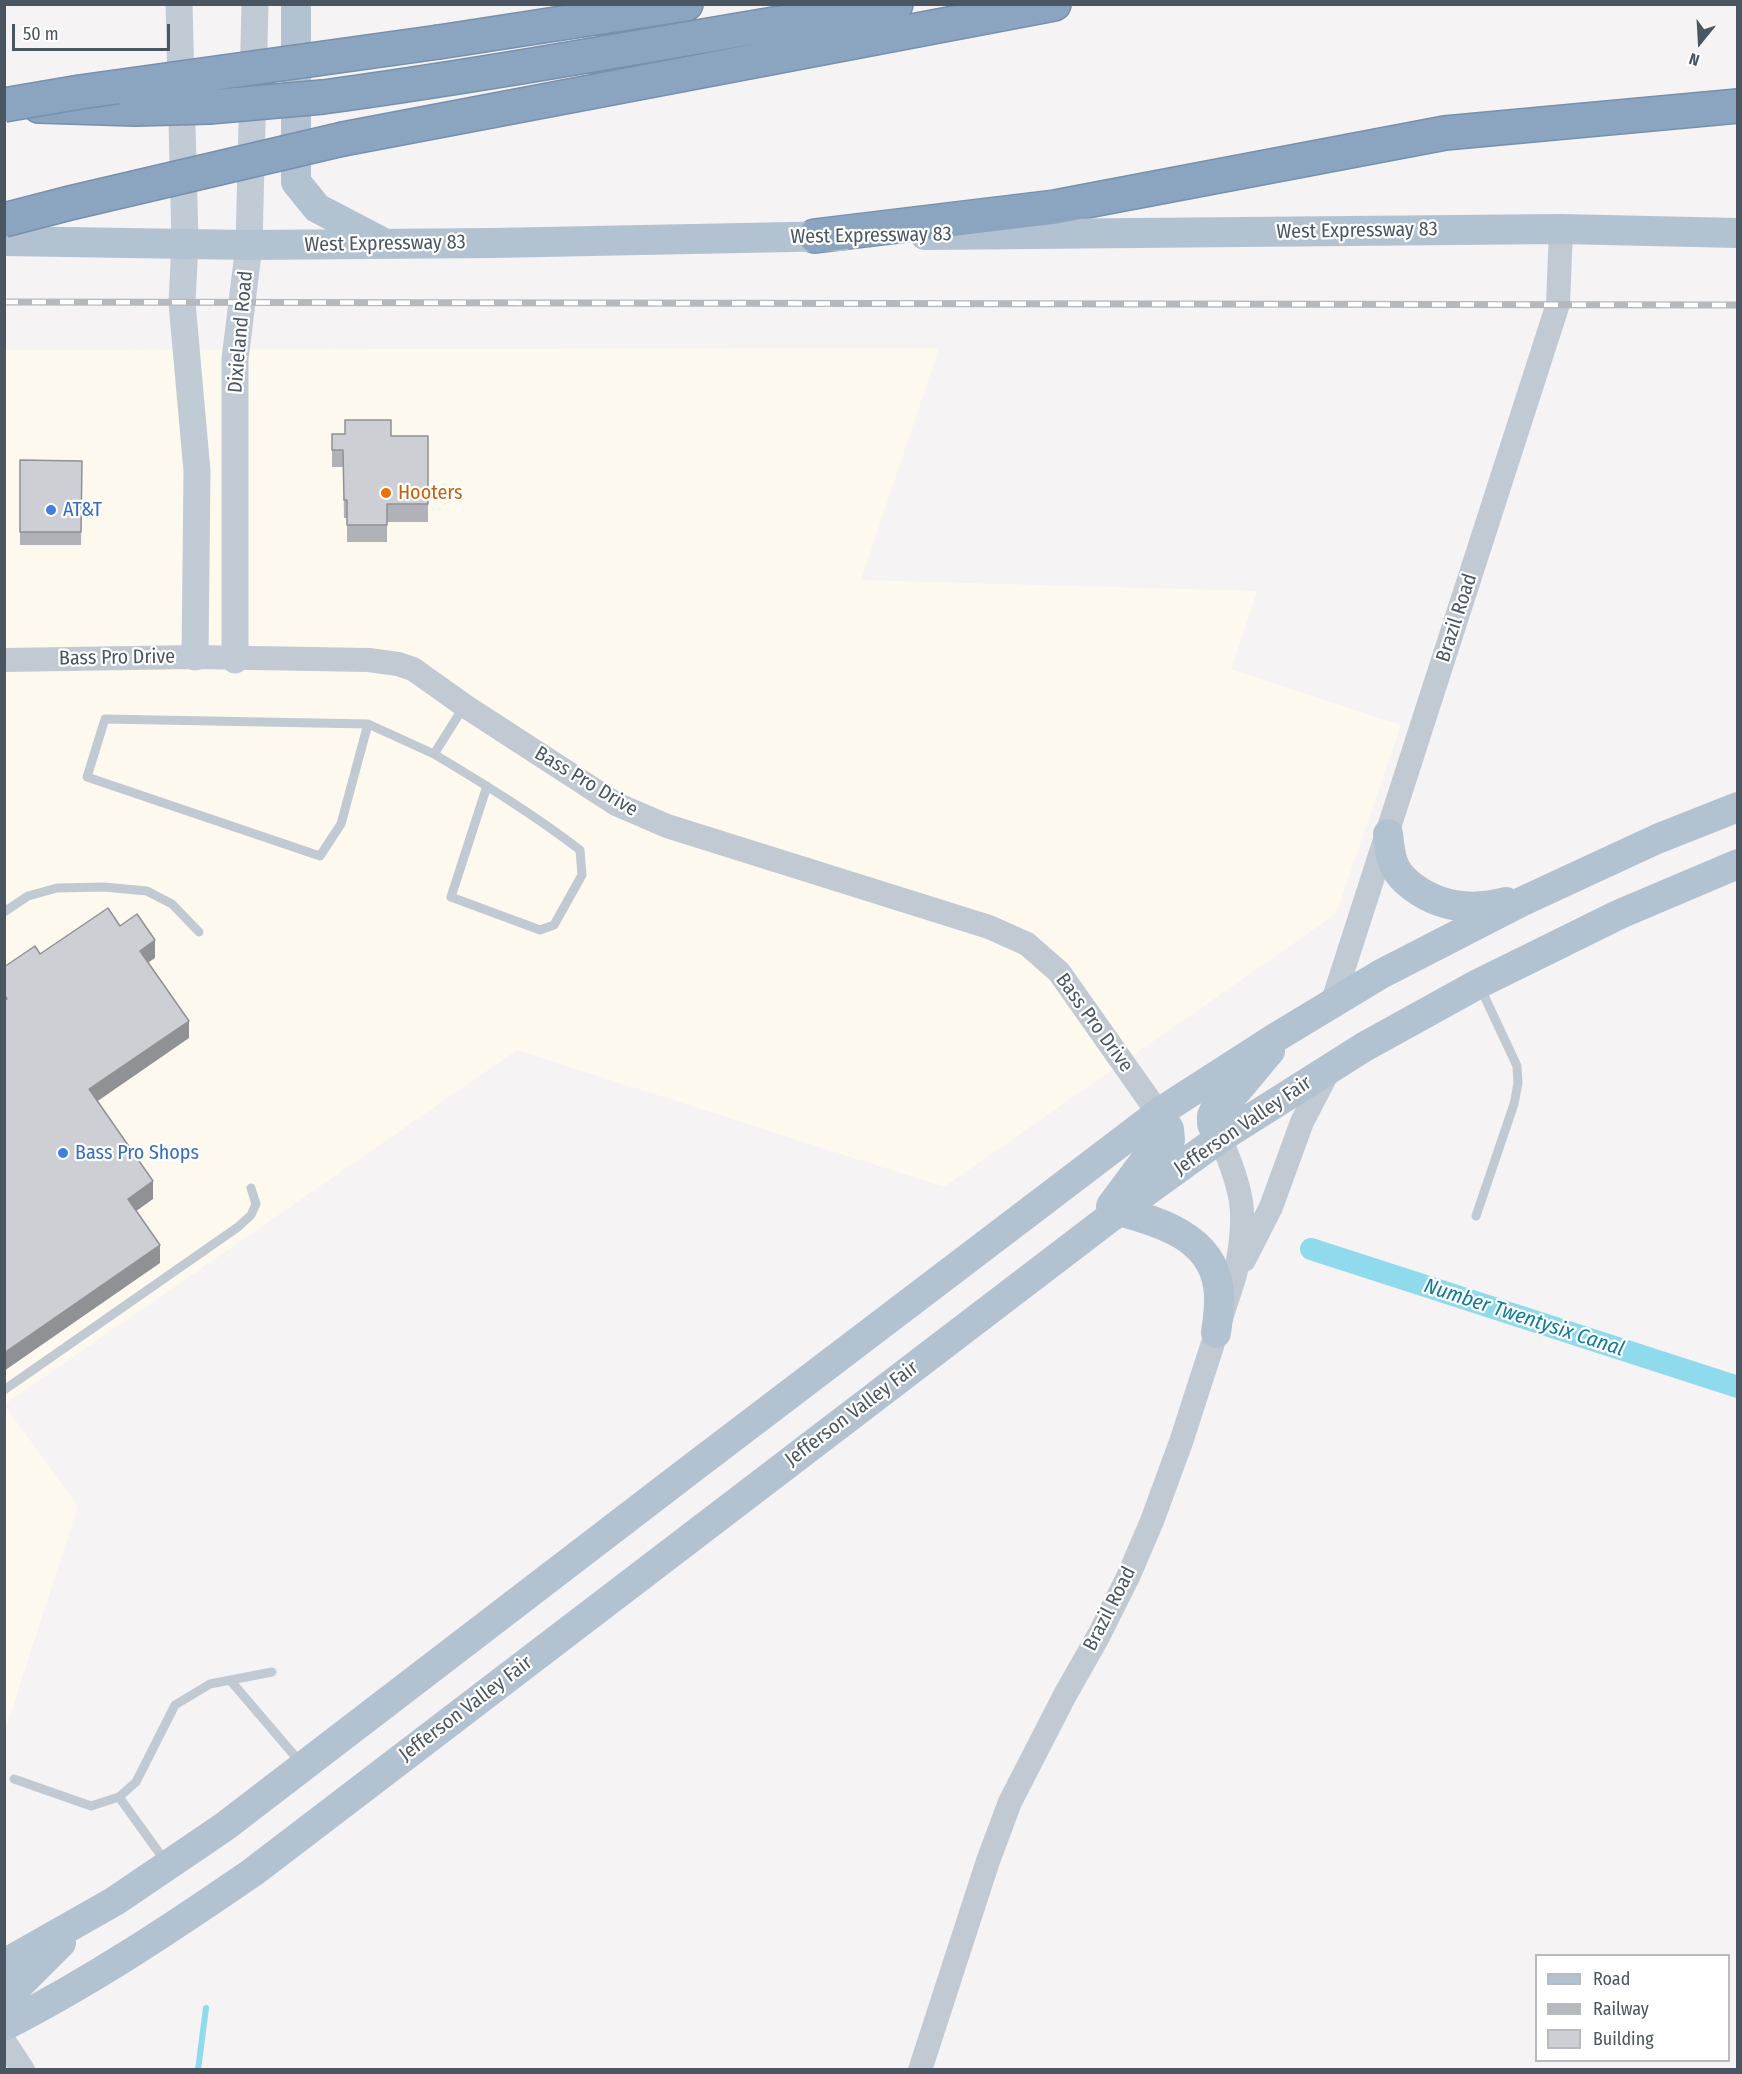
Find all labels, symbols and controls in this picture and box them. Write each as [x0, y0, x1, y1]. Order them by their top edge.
scale bar [15, 12, 172, 50]
north arrow [1670, 12, 1730, 72]
text: 50 m [23, 23, 59, 45]
text: N [1687, 49, 1702, 70]
street label: West Expressway 83 [1276, 218, 1438, 244]
street label: West Expressway 83 [790, 223, 952, 249]
street label: West Expressway 83 [304, 231, 466, 257]
street label: Dixieland Road [224, 270, 258, 394]
place label: Hooters [398, 481, 463, 505]
marker: Hooters [379, 486, 393, 500]
place label: AT&T [63, 498, 102, 522]
marker: AT&T [44, 503, 58, 517]
street label: Brazil Road [1431, 571, 1483, 665]
street label: Bass Pro Drive [59, 645, 175, 671]
street label: Bass Pro Drive [530, 742, 642, 822]
street label: Bass Pro Drive [1050, 969, 1138, 1077]
street label: Jefferson Valley Fair [1170, 1071, 1316, 1181]
place label: Bass Pro Shops [75, 1141, 199, 1165]
marker: Bass Pro Shops [56, 1146, 70, 1160]
water label: Number Twentysix Canal [1421, 1274, 1627, 1362]
street label: Jefferson Valley Fair [781, 1356, 923, 1472]
street label: Brazil Road [1079, 1563, 1141, 1655]
street label: Jefferson Valley Fair [395, 1651, 537, 1767]
legend [1535, 1954, 1730, 2062]
text: Road [1593, 1968, 1630, 1990]
text: Railway [1593, 1998, 1649, 2020]
text: Building [1593, 2028, 1654, 2050]

